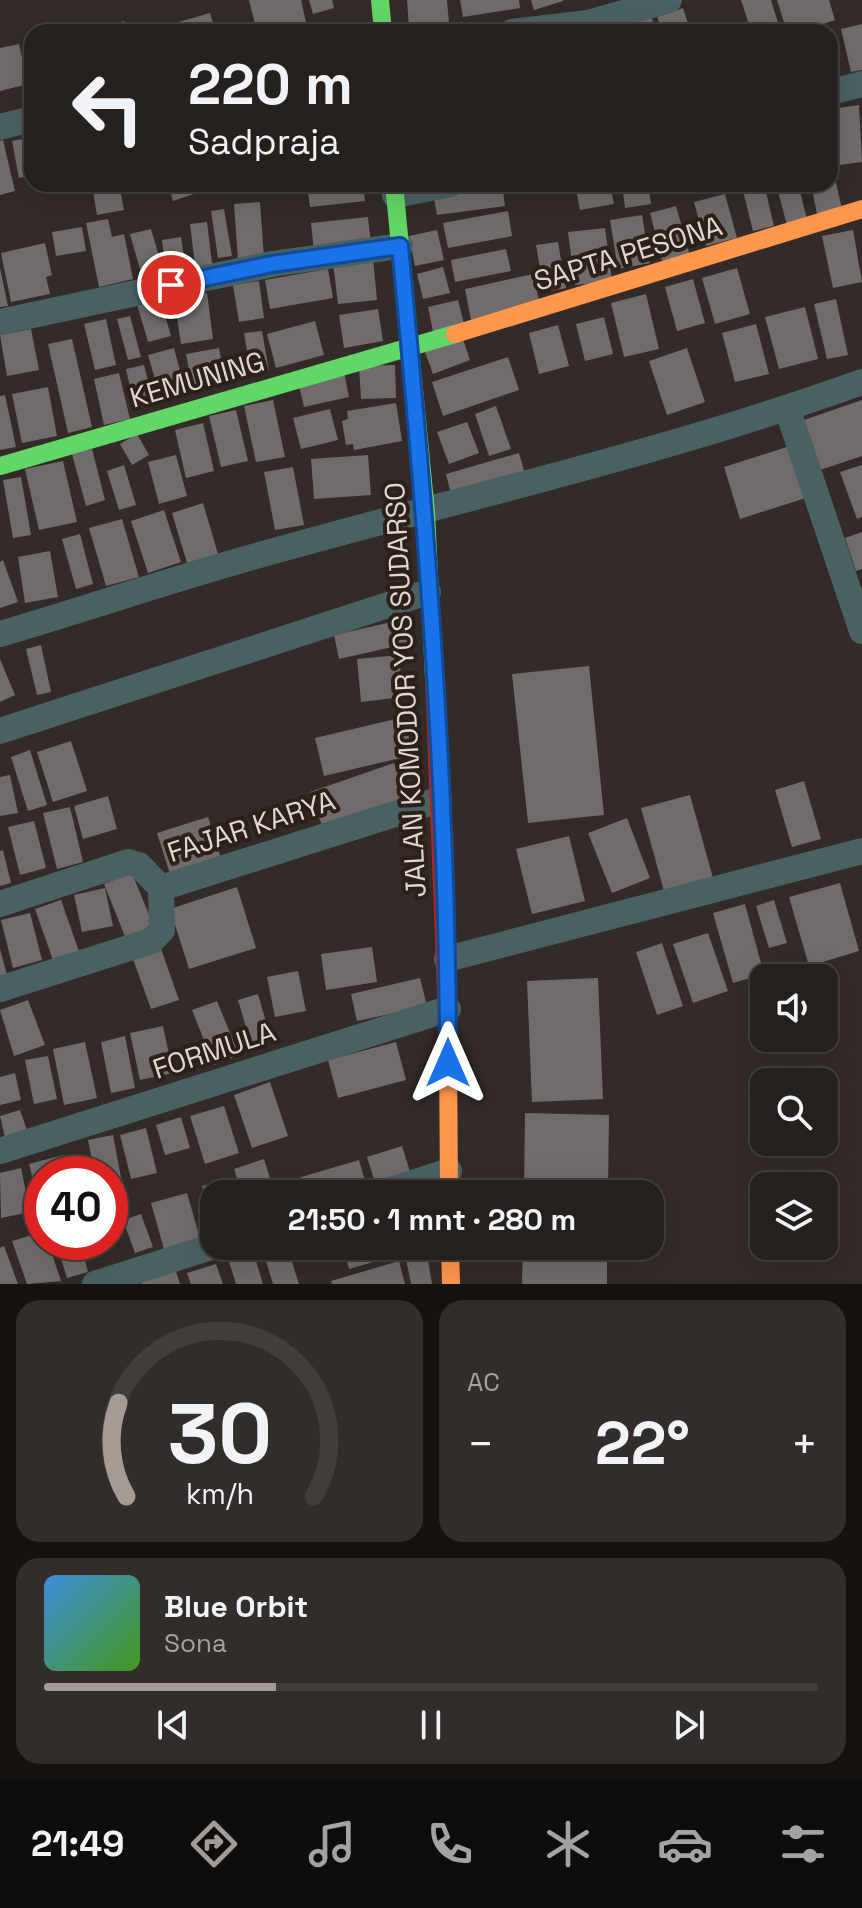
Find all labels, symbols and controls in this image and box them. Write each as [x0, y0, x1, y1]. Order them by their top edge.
text: 220 m [188, 49, 353, 120]
icon: left [56, 56, 160, 160]
text: Sadpraja [188, 119, 340, 165]
street label: SAPTA PESONA [529, 207, 727, 299]
pin [137, 251, 205, 319]
icon: arrive [149, 263, 193, 307]
street label: KEMUNING [126, 343, 268, 415]
street label: JALAN KOMODOR YOS SUDARSO [376, 481, 434, 899]
street label: FAJAR KARYA [163, 782, 339, 870]
map controls [750, 964, 838, 1260]
button: sound [750, 964, 838, 1052]
street label: FORMULA [148, 1013, 280, 1087]
position arrow [406, 1021, 490, 1105]
button: search [750, 1068, 838, 1156]
speed limit sign: 40 [24, 1156, 128, 1260]
button: layers [750, 1172, 838, 1260]
text: 21:50 · 1 mnt · 280 m [288, 1200, 576, 1239]
text: AC [467, 1365, 500, 1399]
text: 30 [167, 1381, 272, 1487]
text: 22° [595, 1405, 690, 1482]
text: − [467, 1416, 494, 1472]
text: + [791, 1416, 818, 1472]
text: km/h [185, 1476, 254, 1512]
text: Blue Orbit [164, 1587, 308, 1626]
text: Sona [164, 1626, 227, 1660]
icon: previous [151, 1703, 195, 1747]
icon: pause [409, 1703, 453, 1747]
icon: next [667, 1703, 711, 1747]
icon: directions [186, 1816, 242, 1872]
icon: music [304, 1816, 360, 1872]
icon: phone [422, 1816, 478, 1872]
icon: climate [540, 1816, 596, 1872]
icon: car [657, 1816, 713, 1872]
icon: filters [775, 1816, 831, 1872]
text: 21:49 [31, 1821, 124, 1867]

